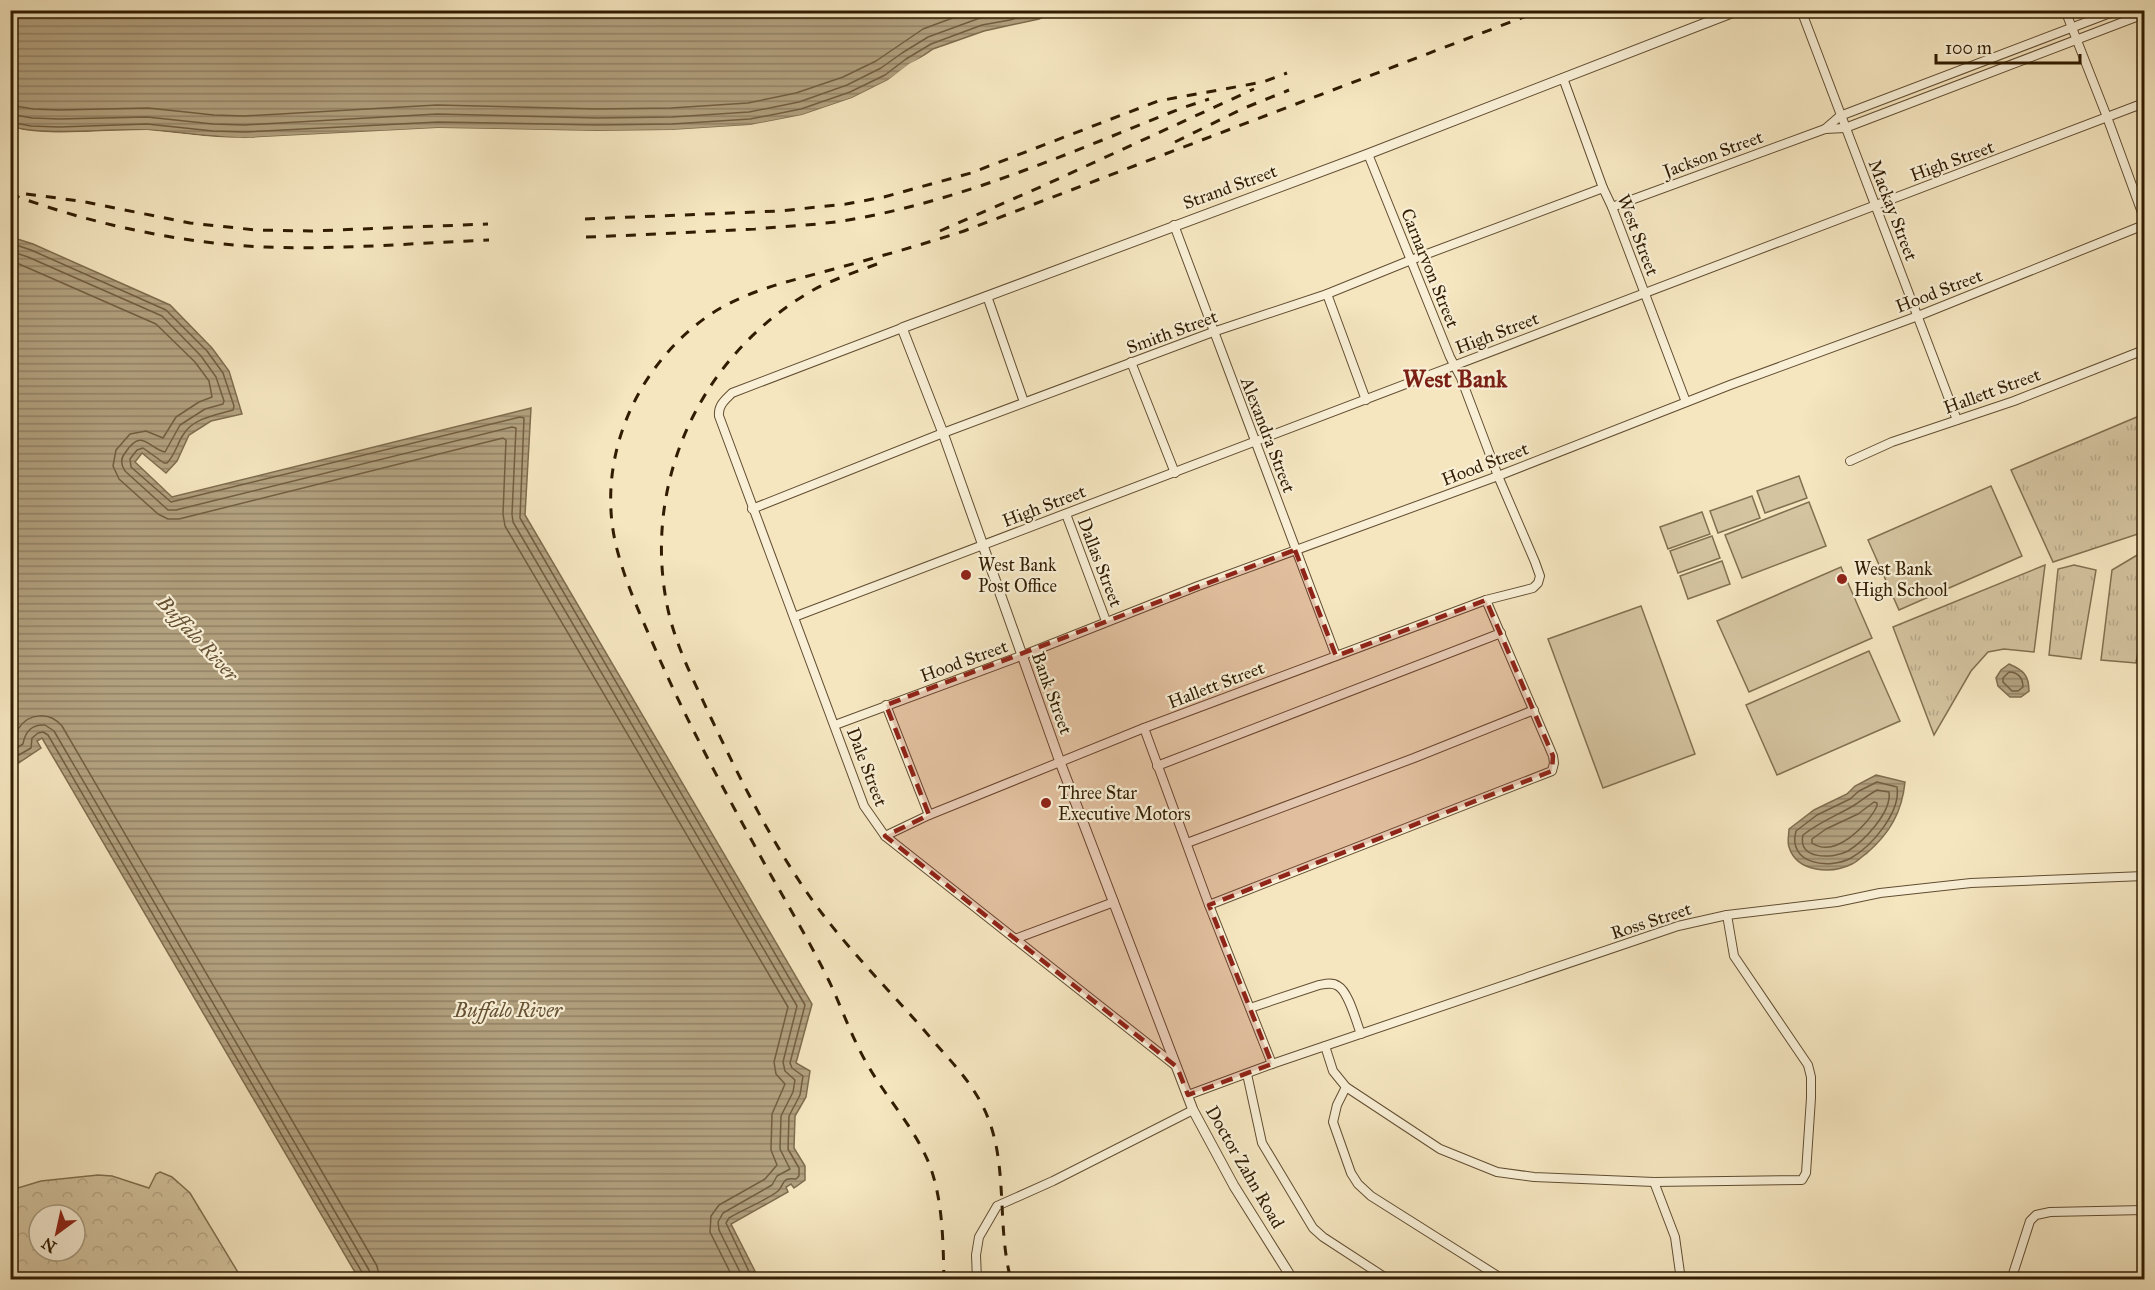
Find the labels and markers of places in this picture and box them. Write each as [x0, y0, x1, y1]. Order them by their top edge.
place label: West Bank Post Office [978, 554, 1057, 597]
place label: West Bank High School [1854, 558, 1948, 602]
marker: West Bank Post Office [959, 568, 973, 582]
marker: West Bank High School [1835, 572, 1849, 586]
place label: Three Star Executive Motors [1058, 782, 1191, 825]
marker: Three Star Executive Motors [1039, 796, 1053, 810]

